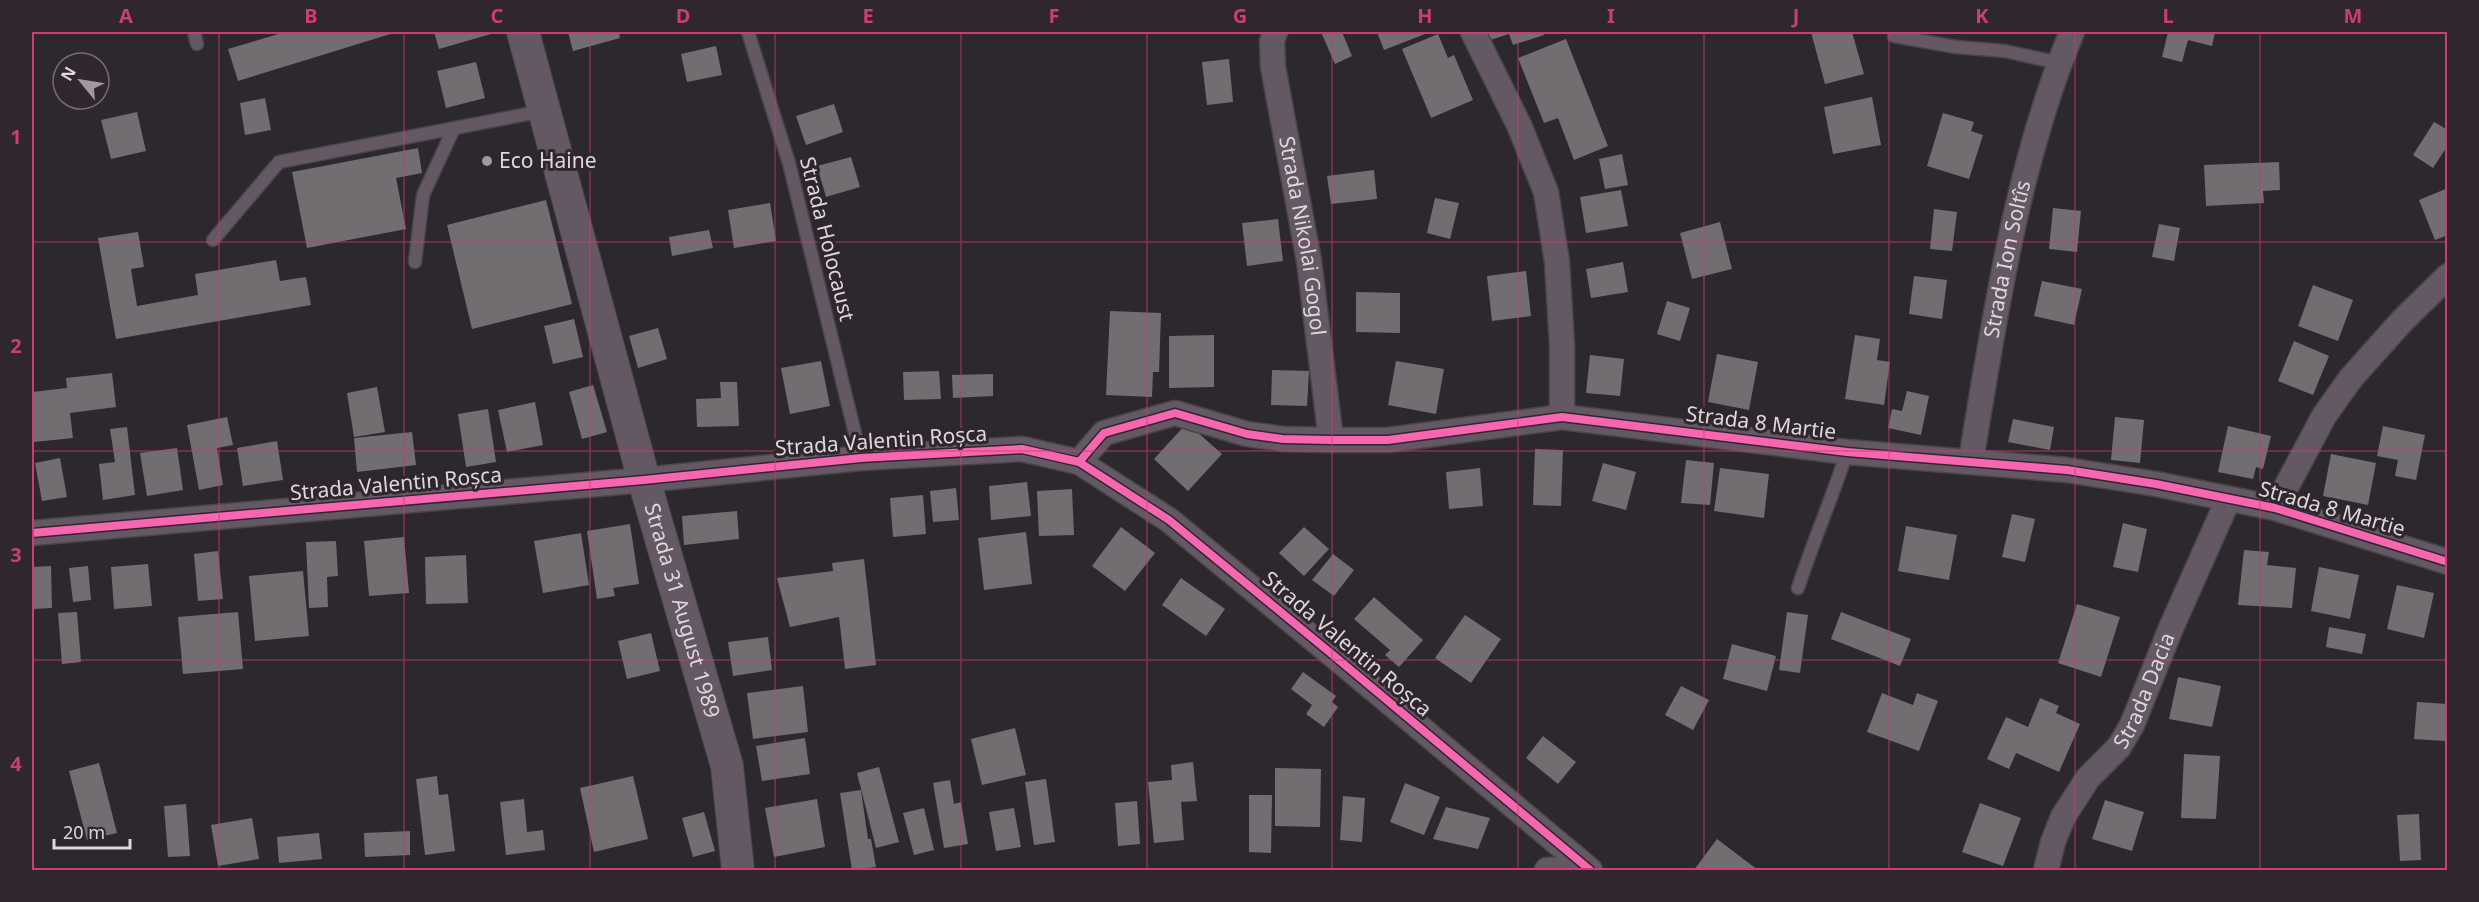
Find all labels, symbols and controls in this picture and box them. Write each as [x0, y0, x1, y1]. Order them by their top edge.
text: A [119, 2, 133, 29]
text: B [304, 2, 318, 29]
text: C [491, 2, 504, 29]
text: D [676, 2, 690, 29]
text: E [862, 2, 874, 29]
text: F [1049, 2, 1059, 29]
text: G [1233, 2, 1247, 29]
text: H [1417, 2, 1433, 29]
text: I [1607, 2, 1615, 29]
text: J [1791, 2, 1799, 29]
text: K [1975, 2, 1989, 29]
text: L [2162, 2, 2174, 29]
text: M [2344, 2, 2362, 29]
north arrow [51, 51, 111, 111]
text: N [55, 62, 81, 85]
text: 1 [10, 123, 22, 150]
street label: Strada Nikolai Gogol [1273, 134, 1333, 337]
place label: Eco Haine [499, 146, 597, 174]
marker: Eco Haine [480, 154, 494, 168]
street label: Strada Holocaust [794, 154, 862, 324]
street label: Strada Ion Soltîs [1977, 177, 2036, 340]
text: 2 [10, 332, 22, 359]
street label: Strada 8 Martie [1684, 399, 1838, 445]
street label: Strada Valentin Roșca [774, 419, 988, 461]
street label: Strada Valentin Roșca [289, 460, 503, 506]
street label: Strada 8 Martie [2256, 474, 2409, 542]
street label: Strada 31 August 1989 [638, 500, 727, 721]
text: 3 [10, 541, 22, 568]
street label: Strada Valentin Roșca [1257, 564, 1438, 722]
street label: Strada Dacia [2106, 628, 2181, 753]
text: 4 [10, 750, 22, 777]
scale bar [54, 812, 130, 850]
text: 20 m [63, 820, 105, 844]

